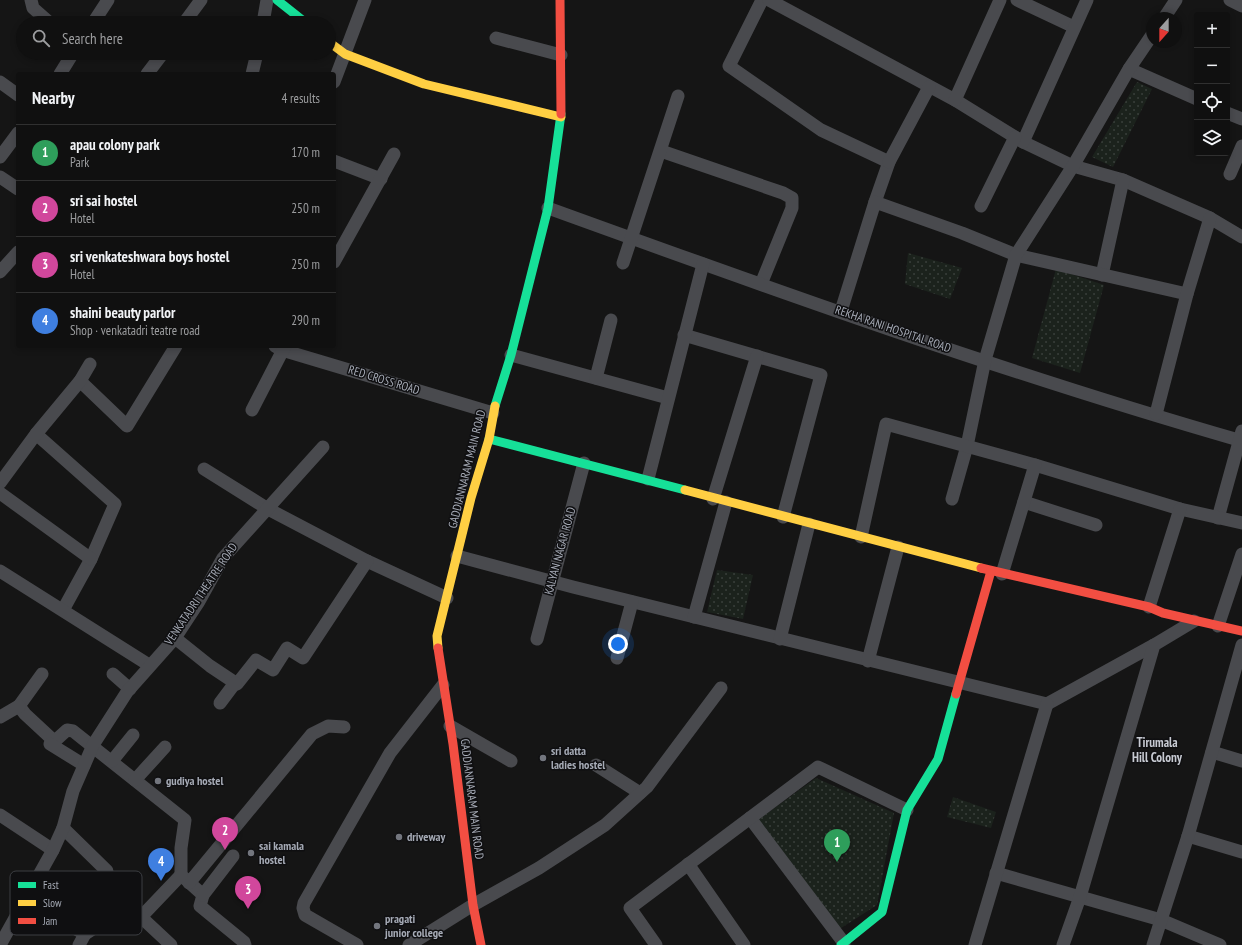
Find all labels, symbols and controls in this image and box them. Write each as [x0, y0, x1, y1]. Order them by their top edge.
north arrow [1146, 12, 1182, 48]
map controls [1194, 12, 1230, 156]
button: + [1194, 12, 1230, 48]
search box [16, 16, 336, 60]
icon: search [30, 27, 52, 49]
text: Search here [62, 29, 123, 48]
button: − [1194, 48, 1230, 84]
button: locate [1194, 84, 1230, 120]
text: Nearby [32, 87, 75, 109]
text: 4 results [281, 90, 320, 107]
button: layers [1194, 120, 1230, 156]
text: apau colony park [70, 135, 160, 154]
text: 1 [42, 144, 48, 161]
text: 170 m [291, 144, 320, 161]
text: Park [70, 154, 89, 171]
text: sri sai hostel [70, 191, 137, 210]
text: 2 [42, 200, 48, 217]
text: 250 m [291, 200, 320, 217]
text: Hotel [70, 210, 94, 227]
text: sri venkateshwara boys hostel [70, 247, 229, 266]
text: 3 [42, 256, 48, 273]
text: 250 m [291, 256, 320, 273]
text: Hotel [70, 266, 94, 283]
street label: REKHA RANI HOSPITAL ROAD [833, 302, 953, 355]
text: shaini beauty parlor [70, 303, 175, 322]
text: 4 [42, 312, 48, 329]
text: 290 m [291, 312, 320, 329]
text: Shop · venkatadri teatre road [70, 322, 200, 339]
street label: RED CROSS ROAD [347, 362, 422, 397]
street label: GADDIANNARAM MAIN ROAD [445, 408, 488, 530]
street label: KALYAN NAGAR ROAD [541, 505, 578, 596]
street label: VENKATADRI THEATRE ROAD [160, 540, 240, 648]
your location [608, 634, 628, 654]
district label: Tirumala Hill Colony [1132, 734, 1183, 766]
street label: GADDIANNARAM MAIN ROAD [458, 738, 487, 860]
place label: sri datta ladies hostel [551, 743, 605, 772]
marker: sri datta ladies hostel [538, 753, 548, 763]
place label: gudiya hostel [166, 773, 223, 788]
marker: gudiya hostel [153, 776, 163, 786]
pin: 2 [212, 817, 238, 850]
place label: driveway [407, 829, 446, 844]
pin: 1 [824, 829, 850, 862]
marker: driveway [394, 832, 404, 842]
place label: sai kamala hostel [259, 838, 304, 867]
pin: 4 [148, 848, 174, 881]
marker: sai kamala hostel [246, 848, 256, 858]
legend [10, 871, 142, 935]
pin: 3 [235, 876, 261, 909]
text: Fast [43, 878, 59, 892]
text: Slow [43, 896, 62, 910]
place label: pragati junior college [384, 911, 443, 940]
text: Jam [42, 914, 57, 928]
marker: pragati junior college [372, 921, 382, 931]

